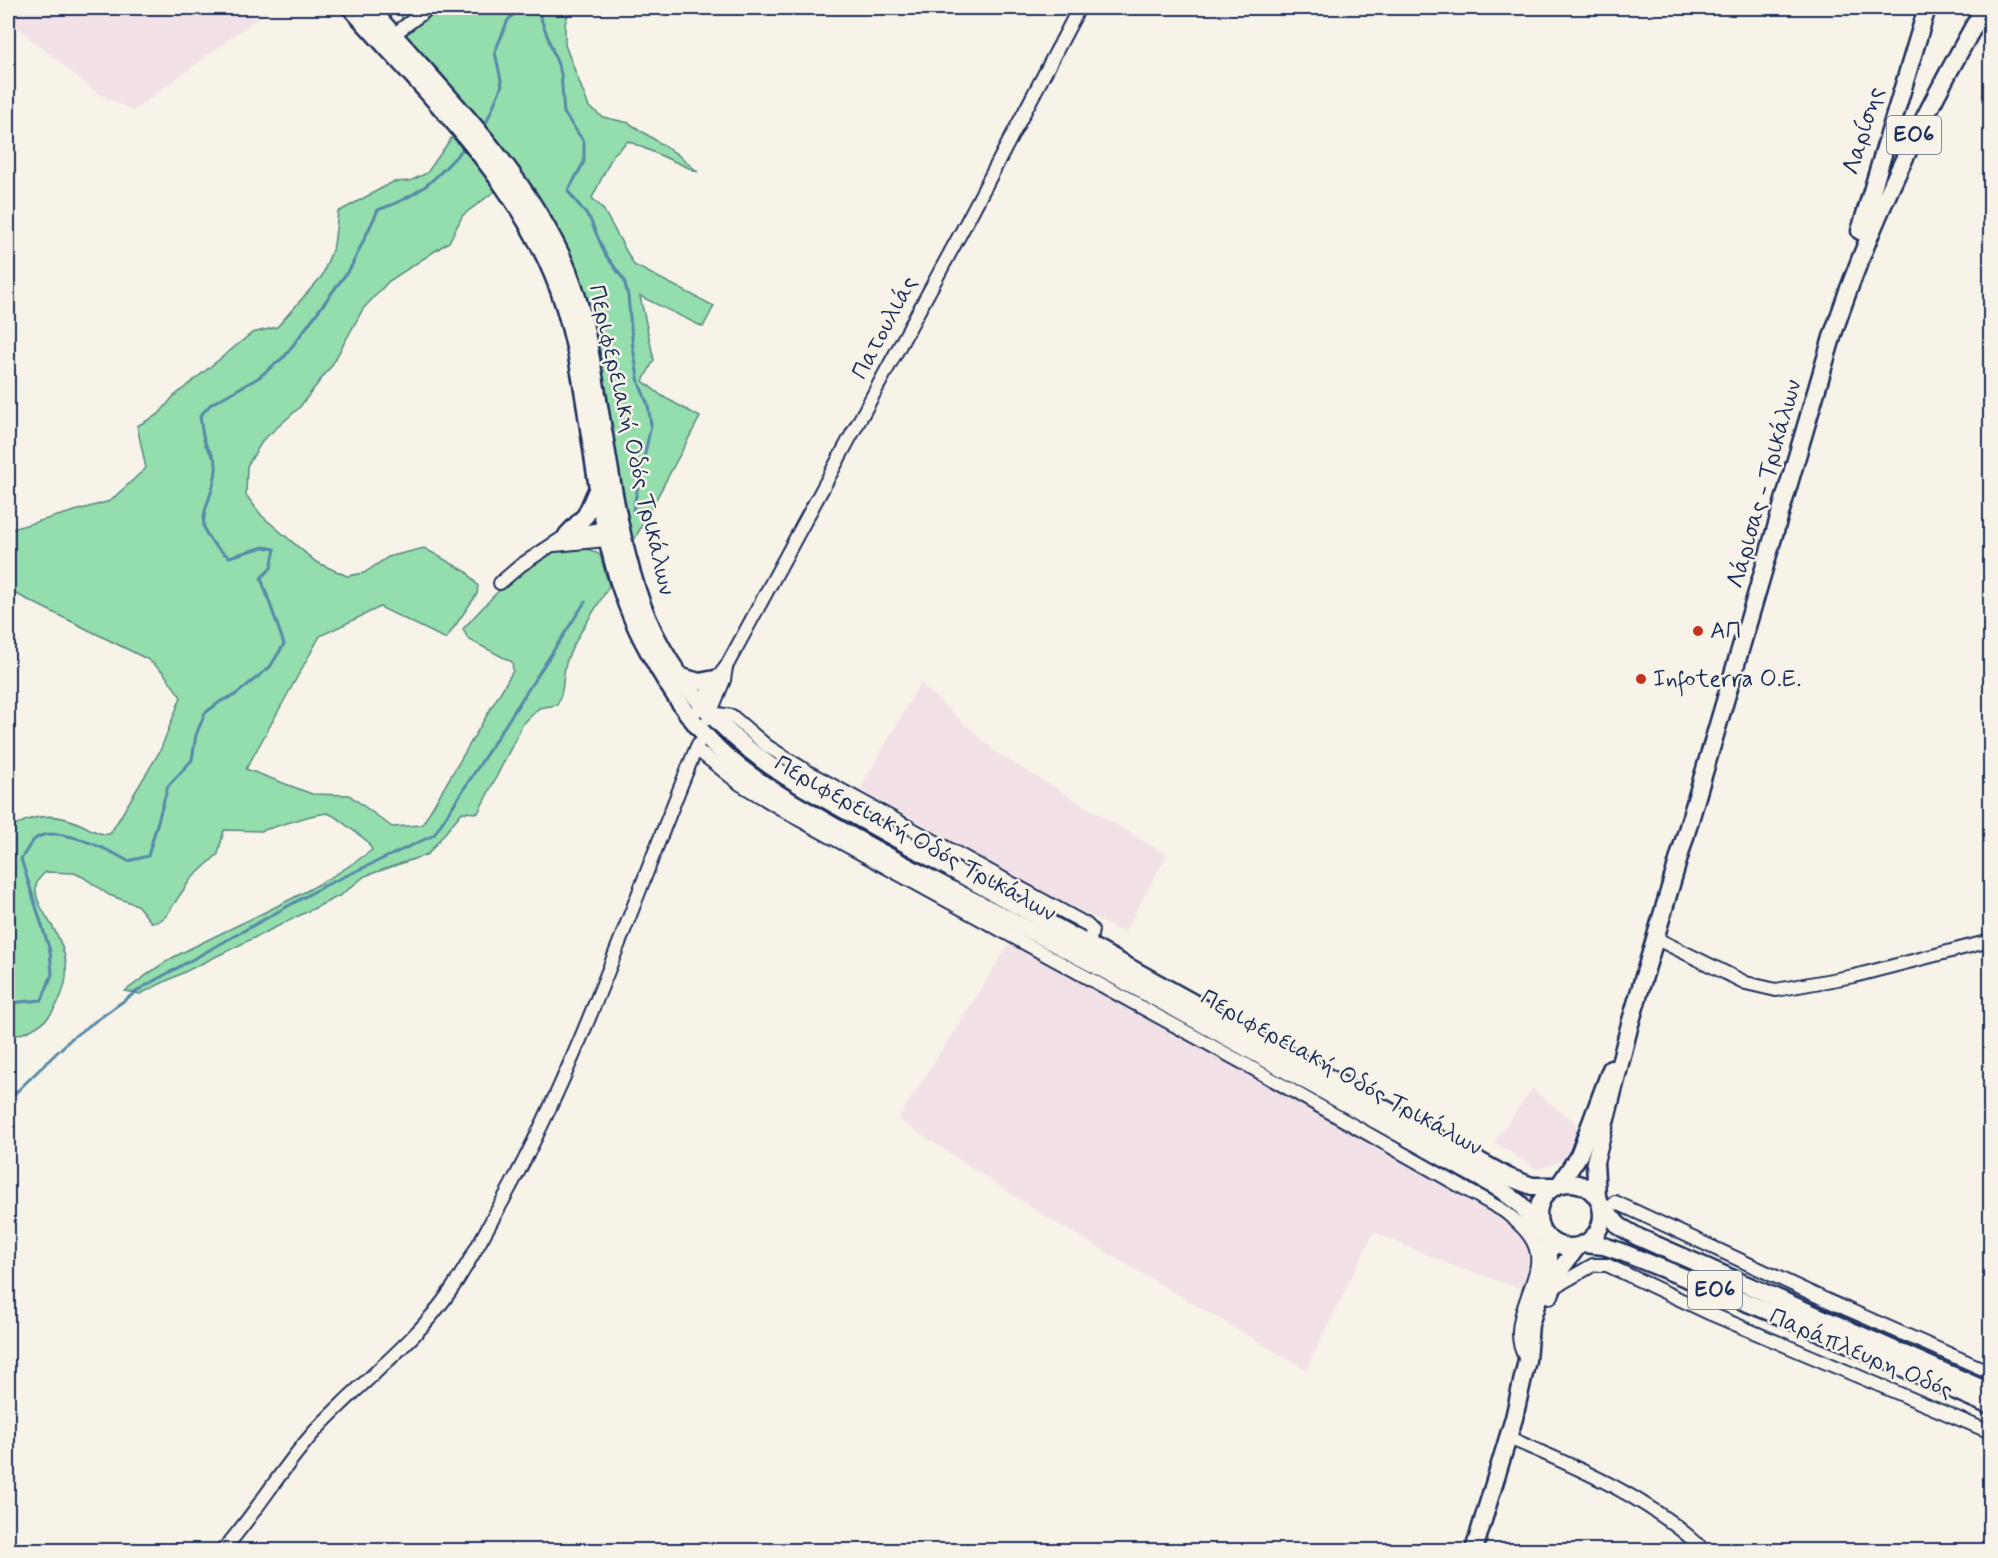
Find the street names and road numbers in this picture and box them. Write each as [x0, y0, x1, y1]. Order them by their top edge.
street label: Λαρίσης [1836, 83, 1892, 179]
road number: ΕΟ6 [1887, 116, 1941, 154]
street label: Πατουλιάς [845, 271, 925, 385]
street label: Περιφερειακή Οδός Τρικάλων [580, 282, 682, 598]
street label: Λάρισας - Τρικάλων [1720, 376, 1810, 592]
street label: Περιφερειακή Οδός Τρικάλων [769, 748, 1061, 930]
street label: Περιφερειακή Οδός Τρικάλων [1195, 982, 1487, 1164]
road number: ΕΟ6 [1688, 1271, 1742, 1309]
street label: Παράπλευρη Οδός [1764, 1301, 1958, 1407]

